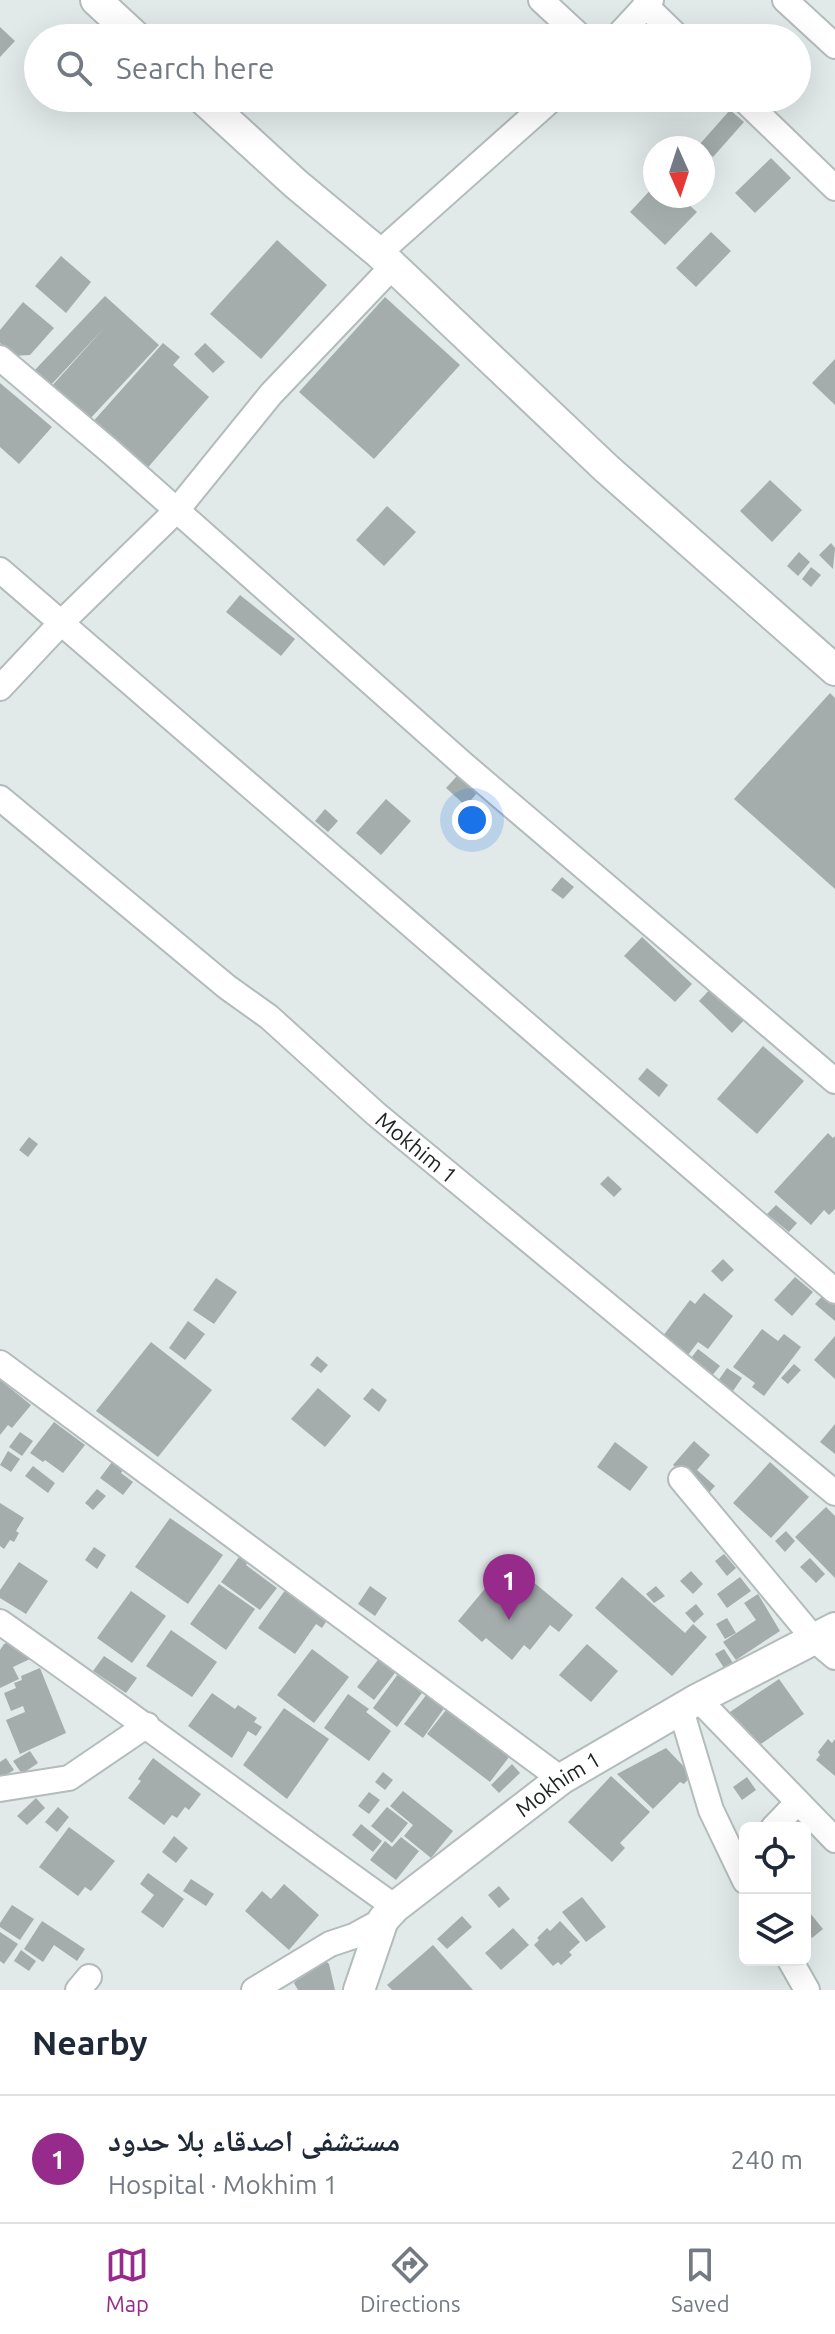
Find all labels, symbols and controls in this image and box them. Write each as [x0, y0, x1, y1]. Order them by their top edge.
search box [24, 24, 811, 112]
icon: search [52, 46, 96, 90]
text: Search here [116, 51, 275, 85]
north arrow [643, 136, 715, 208]
your location [452, 800, 492, 840]
street label: Mokhim 1 [371, 1106, 462, 1188]
pin: 1 [483, 1554, 535, 1620]
street label: Mokhim 1 [510, 1746, 605, 1822]
map controls [739, 1822, 811, 1966]
button: locate [739, 1822, 811, 1894]
button: layers [739, 1894, 811, 1966]
text: Nearby [32, 2023, 147, 2061]
text: مستشفى اصدقاء بلا حدود [108, 2123, 400, 2157]
text: 1 [51, 2145, 65, 2174]
text: 240 m [731, 2145, 803, 2174]
text: Hospital · Mokhim 1 [108, 2170, 338, 2199]
tab: Map [105, 2243, 149, 2316]
tab: Directions [360, 2243, 460, 2316]
tab: Saved [671, 2243, 730, 2316]

